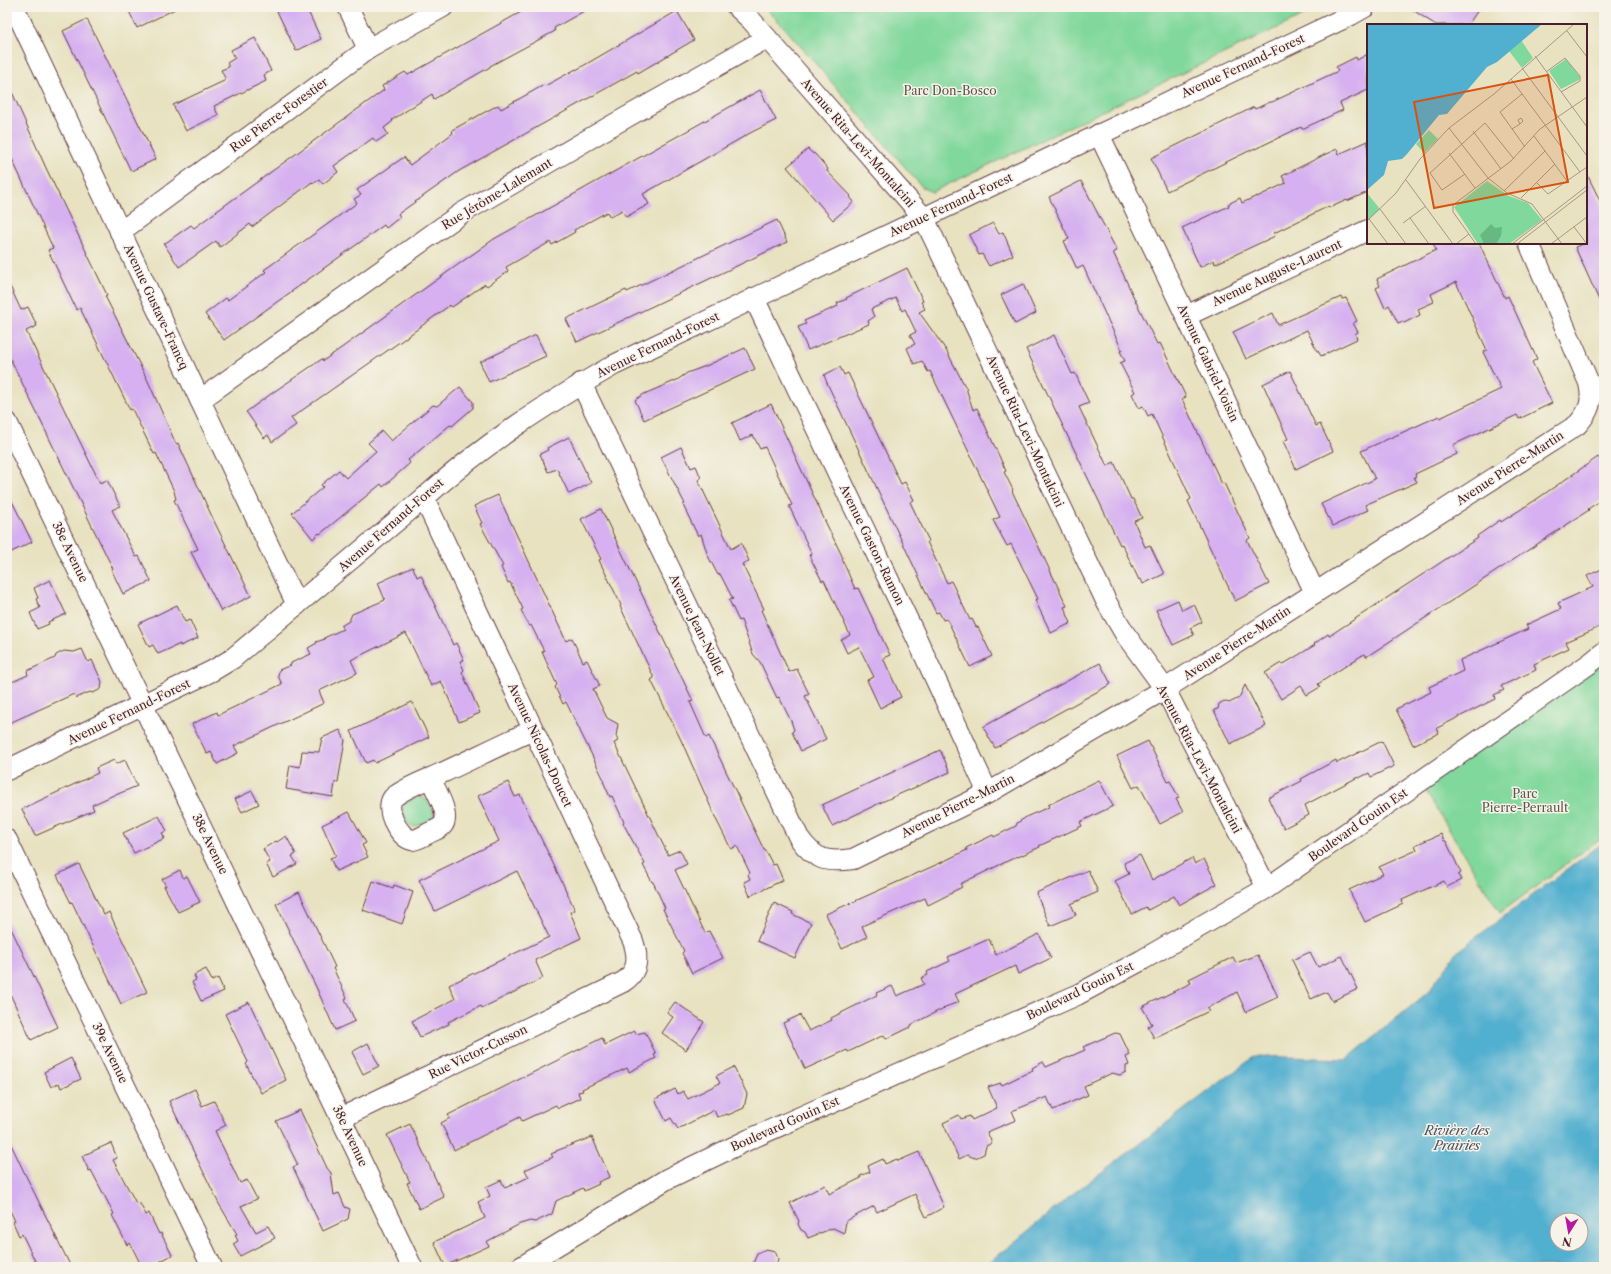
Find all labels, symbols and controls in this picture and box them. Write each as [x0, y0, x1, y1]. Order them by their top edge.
inset map [1367, 24, 1587, 244]
street label: Avenue Fernand-Forest [1178, 30, 1308, 101]
street label: Rue Pierre-Forestier [227, 74, 331, 155]
street label: Avenue Rita-Levi-Montalcini [798, 74, 919, 211]
park label: Parc Don-Bosco [903, 83, 997, 98]
street label: Rue Jérôme-Lalemant [439, 154, 555, 232]
street label: Avenue Fernand-Forest [886, 169, 1016, 240]
street label: Avenue Auguste-Laurent [1209, 235, 1345, 310]
street label: Avenue Gustave-Francq [120, 241, 192, 373]
street label: Avenue Gabriel-Voisin [1174, 301, 1242, 424]
street label: Avenue Fernand-Forest [593, 308, 722, 381]
street label: Avenue Rita-Levi-Montalcini [983, 351, 1067, 510]
street label: Avenue Pierre-Martin [1452, 427, 1567, 508]
street label: Avenue Fernand-Forest [334, 474, 447, 575]
street label: Avenue Gaston-Ramon [836, 481, 908, 608]
street label: 38e Avenue [49, 519, 92, 585]
street label: Avenue Jean-Nollet [666, 571, 729, 679]
street label: Avenue Pierre-Martin [1179, 602, 1294, 683]
street label: Avenue Fernand-Forest [64, 675, 193, 748]
street label: Avenue Nicolas-Doucet [505, 679, 576, 810]
street label: Avenue Rita-Levi-Montalcini [1153, 681, 1245, 836]
street label: Avenue Pierre-Martin [898, 770, 1017, 841]
street label: Boulevard Gouin Est [1305, 784, 1411, 864]
park label: Parc Pierre-Perrault [1482, 786, 1569, 815]
street label: 38e Avenue [189, 811, 232, 877]
street label: Boulevard Gouin Est [1024, 958, 1137, 1023]
street label: 39e Avenue [89, 1020, 132, 1086]
street label: Rue Victor-Cusson [426, 1021, 530, 1082]
street label: Boulevard Gouin Est [728, 1092, 842, 1154]
street label: 38e Avenue [330, 1103, 371, 1169]
water label: Rivière des Prairies [1423, 1122, 1490, 1153]
north arrow [1549, 1212, 1589, 1252]
text: N [1561, 1234, 1573, 1250]

